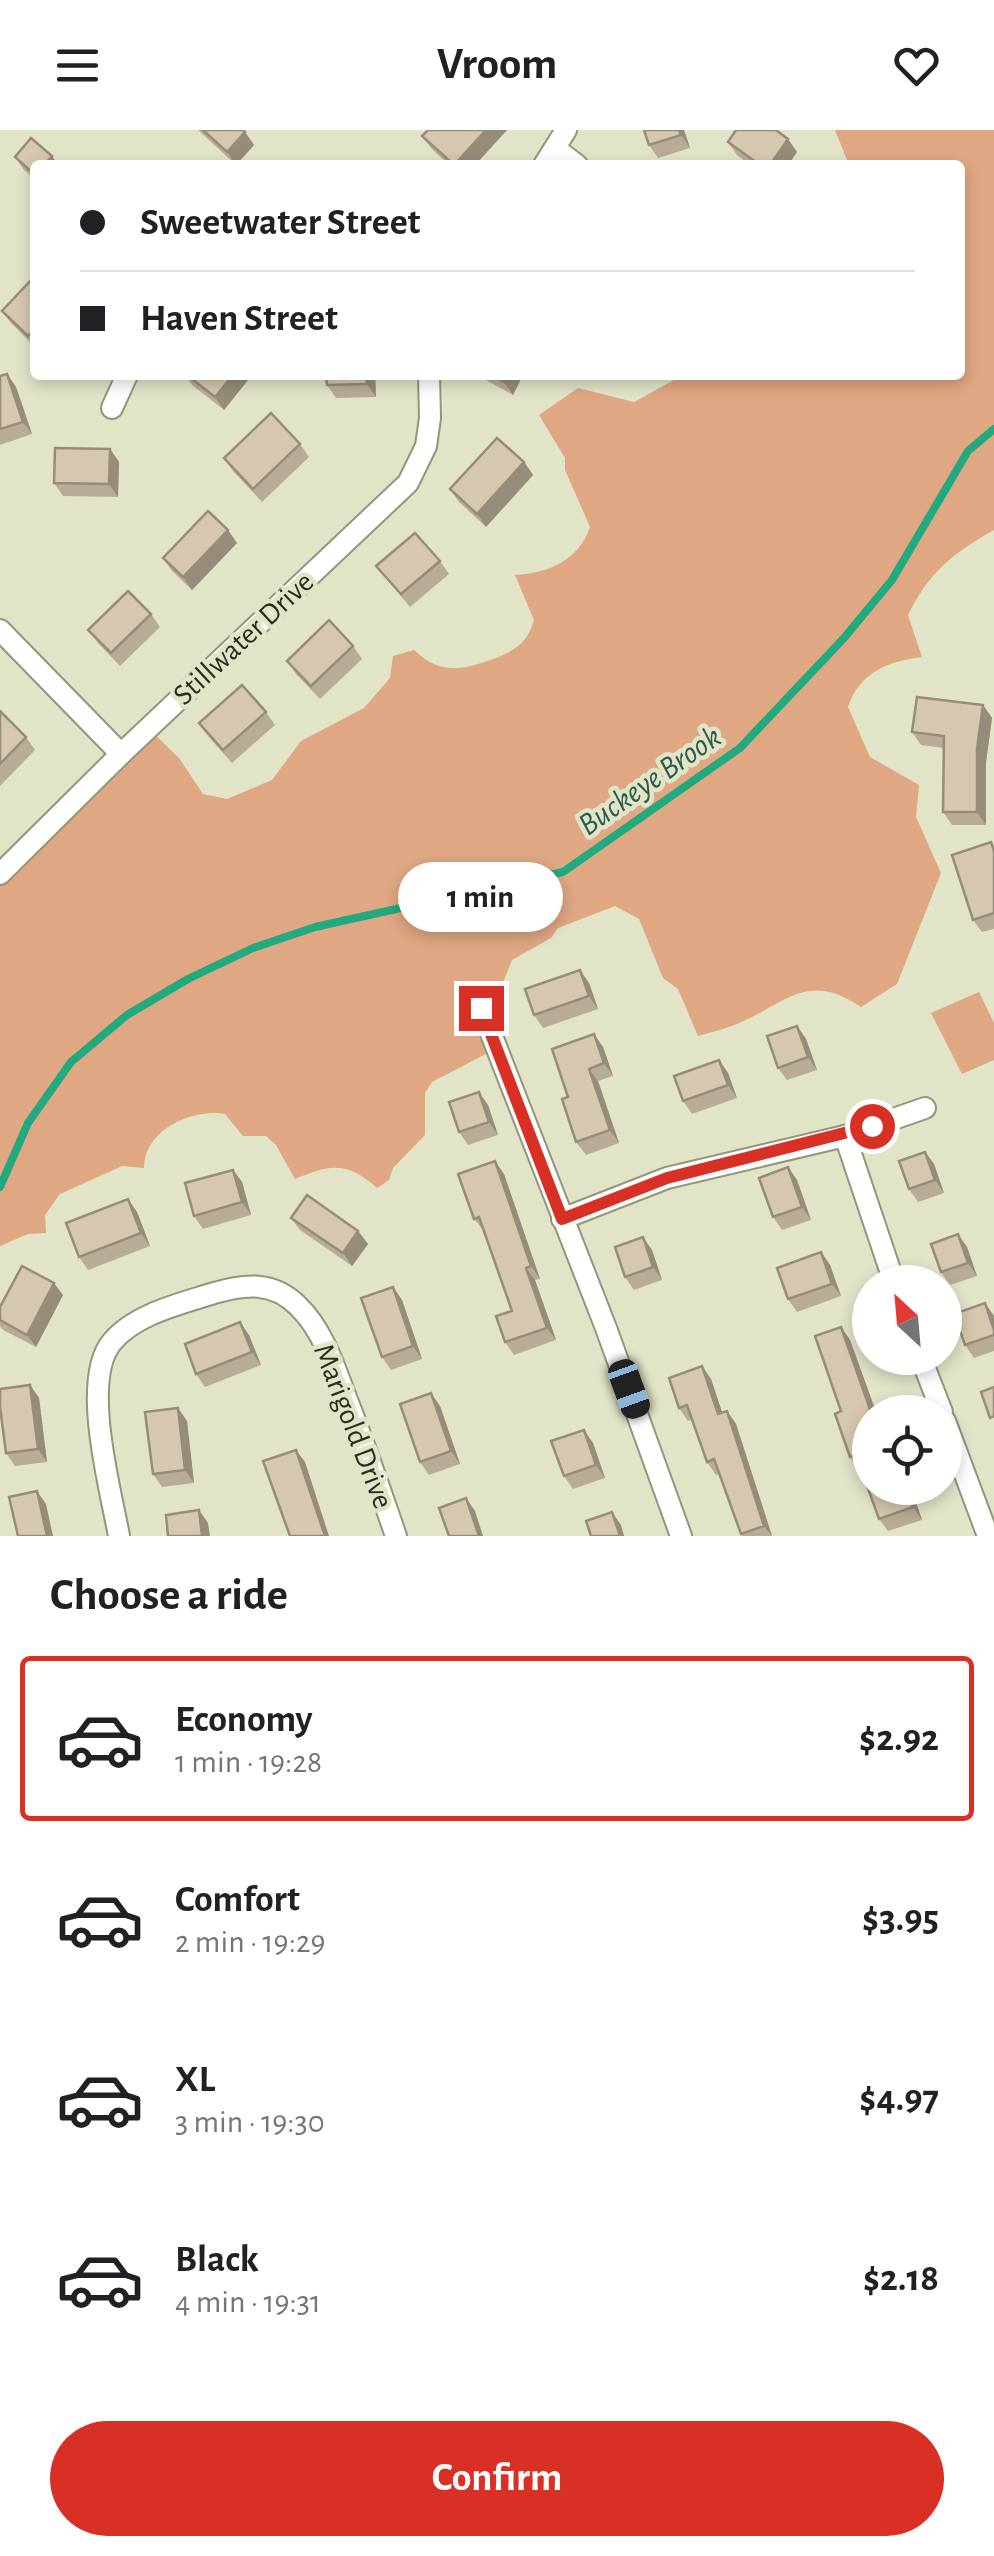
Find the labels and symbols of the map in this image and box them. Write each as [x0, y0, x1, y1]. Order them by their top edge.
street label: Stillwater Drive [168, 567, 320, 711]
water label: Buckeye Brook [572, 720, 727, 841]
callout: 1 min [398, 863, 564, 933]
route end [459, 986, 504, 1031]
route start [850, 1104, 895, 1149]
north arrow [852, 1265, 962, 1375]
street label: Marigold Drive [308, 1340, 398, 1513]
car [605, 1356, 653, 1422]

